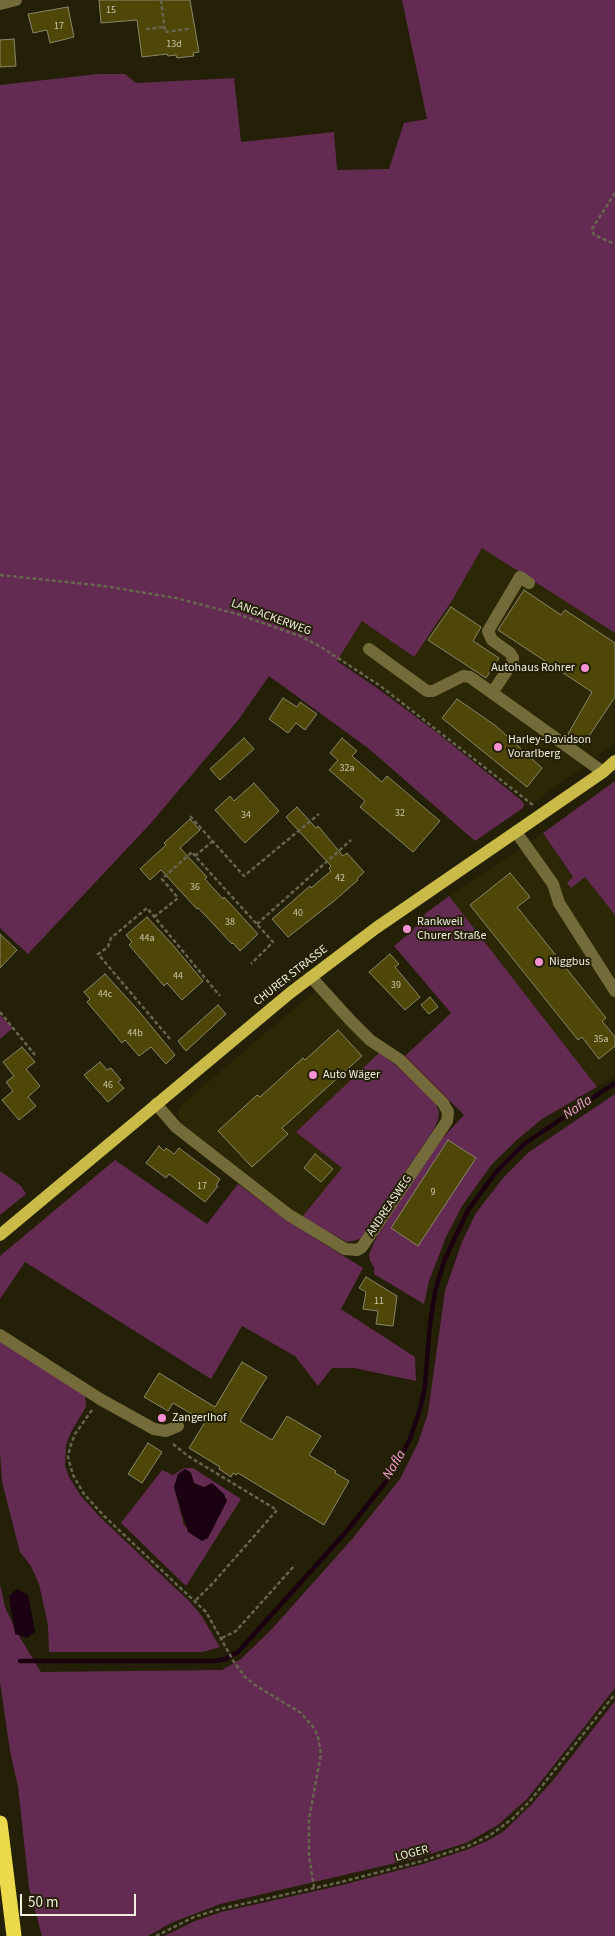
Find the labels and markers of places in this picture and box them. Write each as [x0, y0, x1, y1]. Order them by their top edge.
place label: Autohaus Rohrer [491, 661, 575, 675]
marker: Autohaus Rohrer [579, 662, 591, 674]
place label: Harley-Davidson Vorarlberg [508, 733, 591, 761]
marker: Harley-Davidson Vorarlberg [492, 741, 504, 753]
place label: Rankweil Churer Straße [417, 915, 486, 943]
marker: Rankweil Churer Straße [401, 923, 413, 935]
place label: Niggbus [549, 955, 590, 969]
marker: Niggbus [533, 956, 545, 968]
place label: Auto Wäger [323, 1068, 380, 1082]
marker: Auto Wäger [307, 1069, 319, 1081]
place label: Zangerlhof [172, 1411, 226, 1425]
marker: Zangerlhof [156, 1412, 168, 1424]

